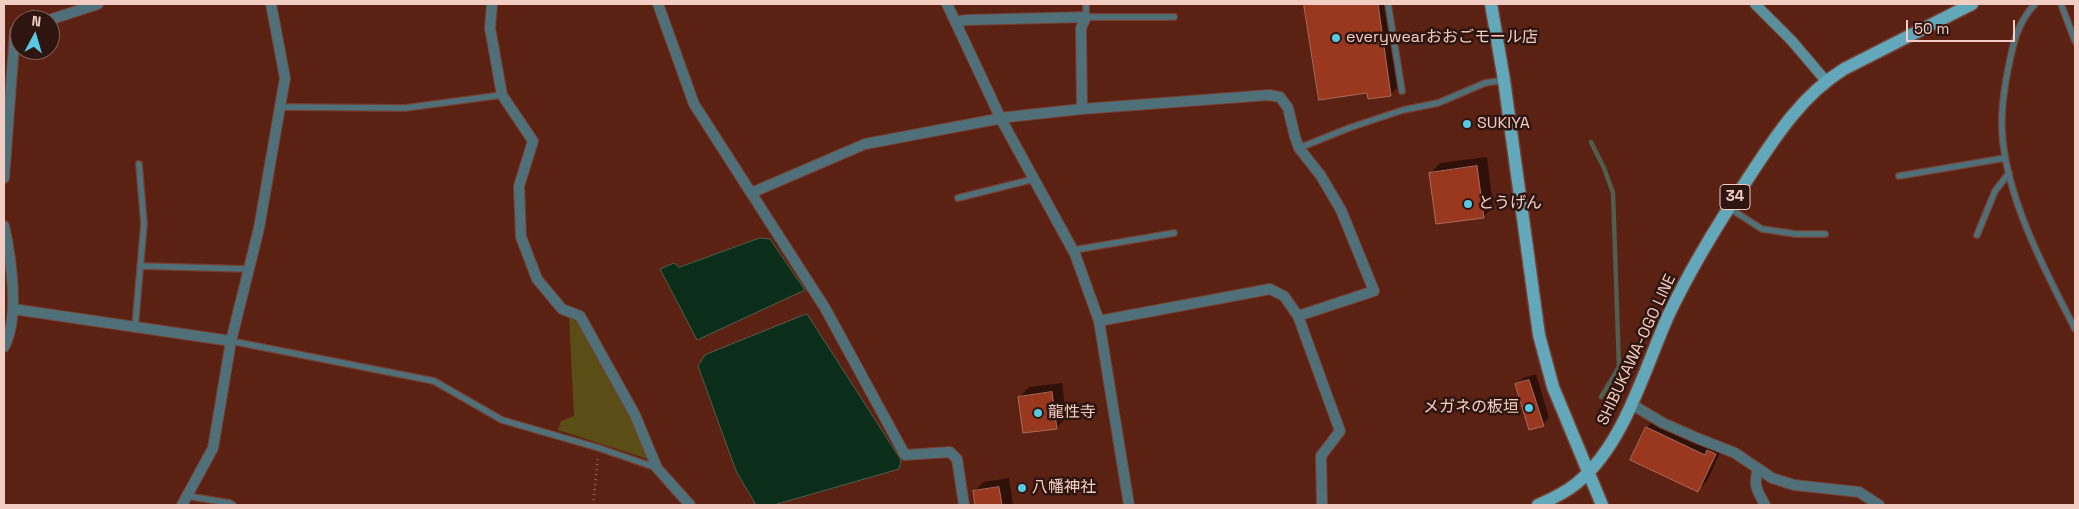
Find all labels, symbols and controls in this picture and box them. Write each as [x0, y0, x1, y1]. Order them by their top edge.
north arrow [10, 10, 60, 60]
scale bar [1909, 10, 2018, 42]
text: N [31, 12, 42, 31]
text: 50 m [1914, 19, 1949, 38]
place label: everywearおおごモール店 [1346, 28, 1538, 48]
marker: everywearおおごモール店 [1330, 32, 1342, 44]
place label: SUKIYA [1477, 114, 1530, 134]
marker: SUKIYA [1461, 118, 1473, 130]
road number: 34 [1720, 184, 1750, 210]
place label: とうげん [1478, 194, 1542, 214]
marker: とうげん [1462, 198, 1474, 210]
street label: SHIBUKAWA-OGO LINE [1594, 272, 1680, 428]
place label: メガネの板垣 [1423, 398, 1519, 418]
marker: メガネの板垣 [1523, 402, 1535, 414]
place label: 龍性寺 [1048, 403, 1096, 423]
marker: 龍性寺 [1032, 407, 1044, 419]
place label: 八幡神社 [1032, 478, 1096, 498]
marker: 八幡神社 [1016, 482, 1028, 494]

